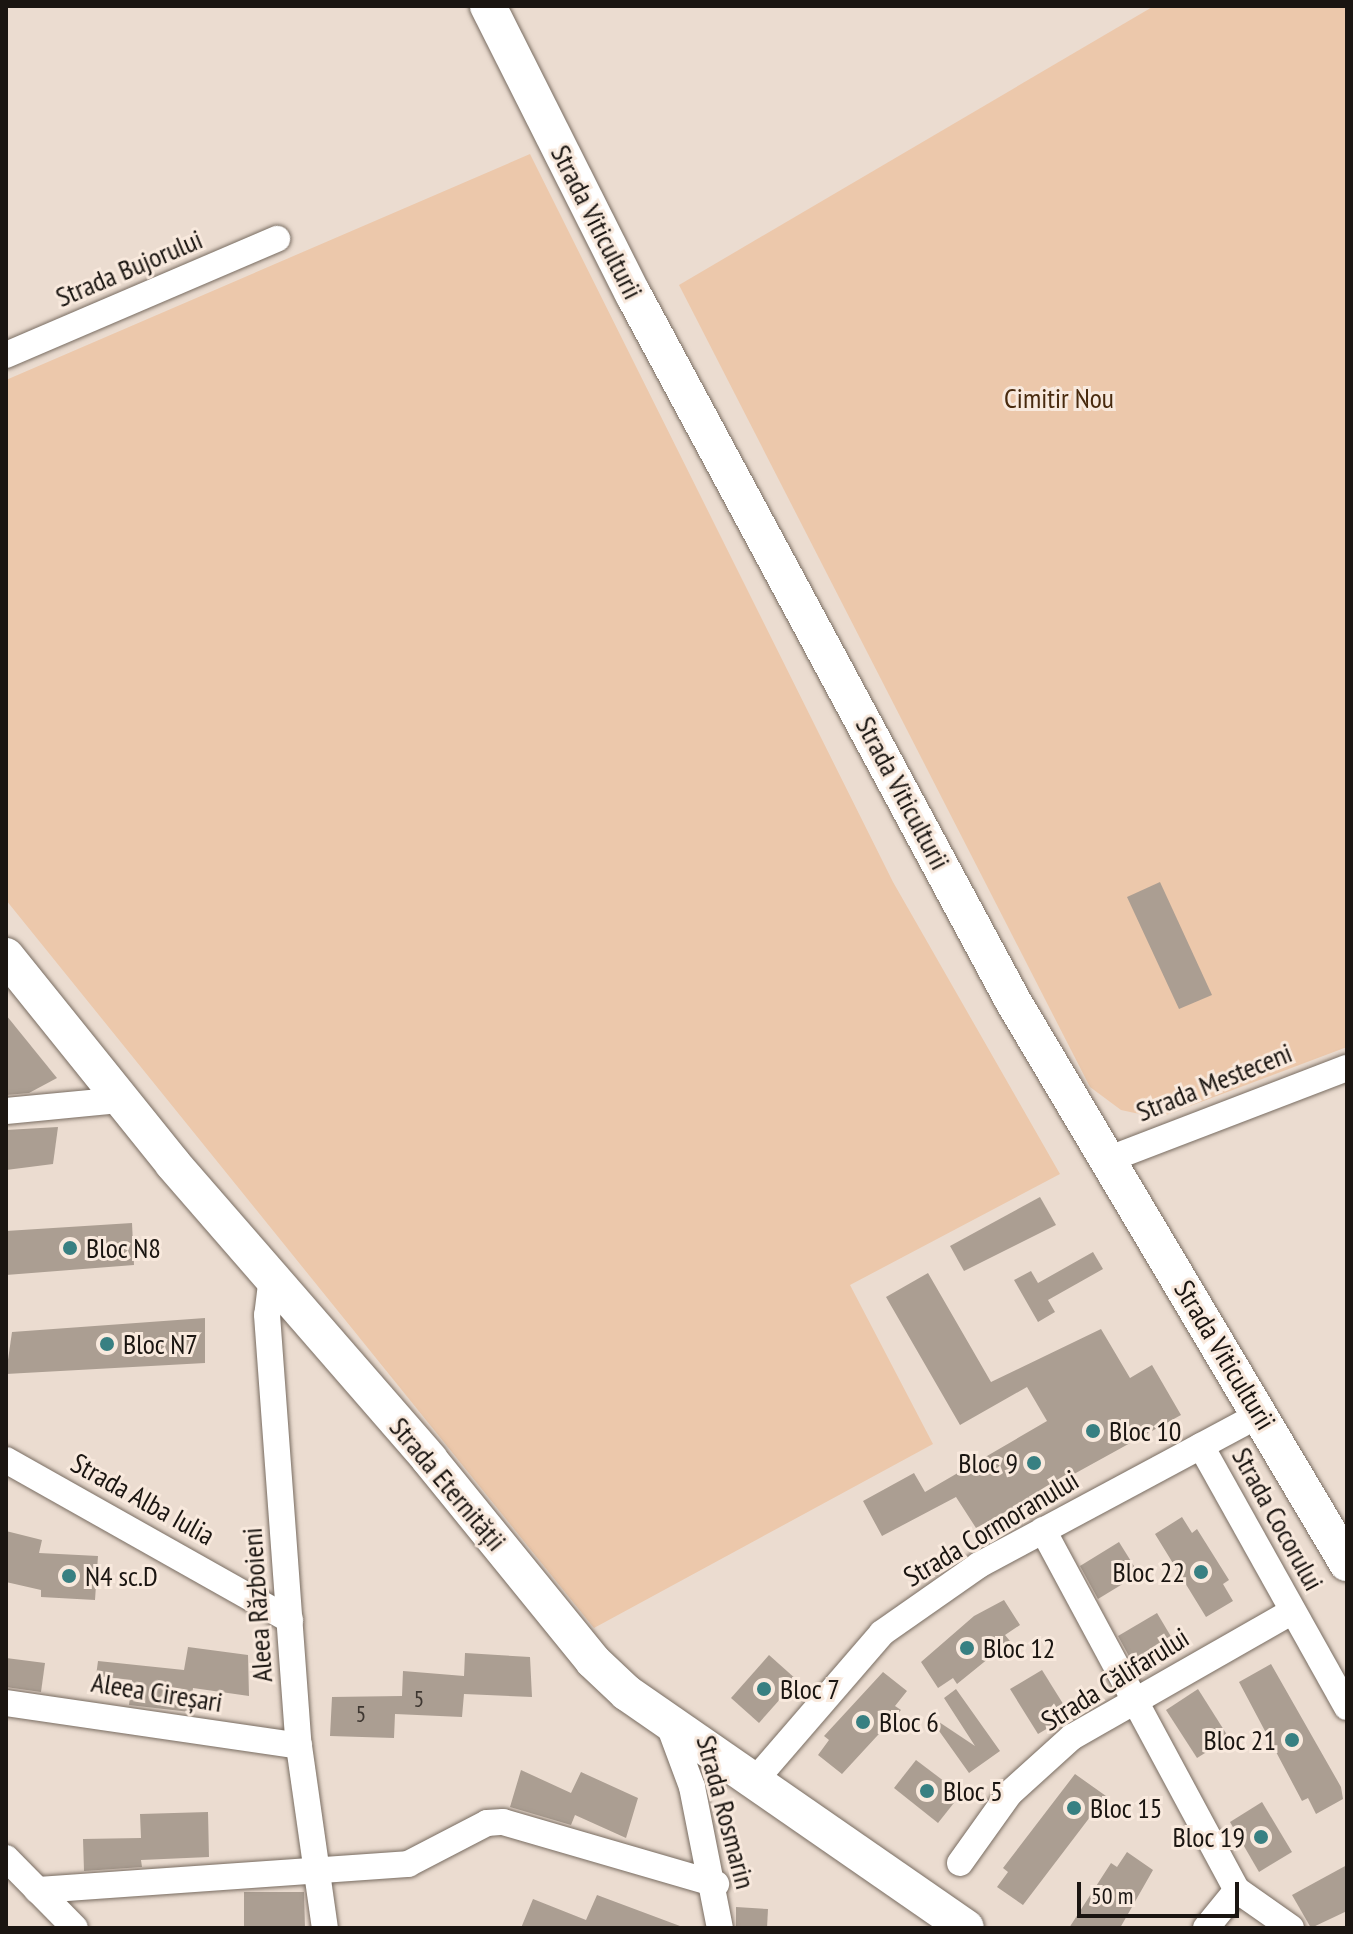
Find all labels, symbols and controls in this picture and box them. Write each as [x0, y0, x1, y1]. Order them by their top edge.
street label: Strada Viticulturii [544, 139, 650, 305]
street label: Strada Bujorului [51, 222, 207, 314]
park label: Cimitir Nou [1004, 381, 1114, 415]
street label: Strada Viticulturii [849, 711, 957, 875]
street label: Strada Mesteceni [1131, 1036, 1297, 1128]
place label: Bloc N8 [86, 1231, 161, 1265]
marker: Bloc N8 [61, 1239, 79, 1257]
street label: Strada Viticulturii [1167, 1274, 1283, 1436]
place label: Bloc N7 [123, 1327, 198, 1361]
marker: Bloc N7 [98, 1335, 116, 1353]
street label: Strada Eternității [383, 1411, 513, 1557]
place label: Bloc 10 [1109, 1414, 1182, 1448]
marker: Bloc 10 [1084, 1422, 1102, 1440]
street label: Strada Cocorului [1225, 1442, 1331, 1596]
street label: Strada Alba Iulia [65, 1446, 221, 1552]
place label: Bloc 9 [958, 1446, 1018, 1480]
marker: Bloc 9 [1025, 1454, 1043, 1472]
street label: Strada Cormoranului [897, 1463, 1085, 1593]
street label: Aleea Războieni [235, 1527, 279, 1683]
place label: Bloc 22 [1112, 1555, 1185, 1589]
place label: N4 sc.D [85, 1559, 158, 1593]
marker: Bloc 22 [1192, 1563, 1210, 1581]
marker: N4 sc.D [60, 1567, 78, 1585]
street label: Strada Călifarului [1035, 1620, 1195, 1738]
place label: Bloc 12 [983, 1631, 1056, 1665]
marker: Bloc 12 [958, 1639, 976, 1657]
street label: Aleea Cireșari [89, 1665, 225, 1719]
place label: Bloc 7 [780, 1672, 840, 1706]
marker: Bloc 7 [755, 1680, 773, 1698]
house number: 5 [414, 1685, 424, 1713]
house number: 5 [356, 1700, 366, 1728]
place label: Bloc 6 [879, 1705, 939, 1739]
marker: Bloc 6 [854, 1713, 872, 1731]
place label: Bloc 21 [1203, 1723, 1276, 1757]
marker: Bloc 21 [1283, 1731, 1301, 1749]
street label: Strada Rosmarin [689, 1732, 763, 1892]
place label: Bloc 5 [943, 1774, 1003, 1808]
marker: Bloc 5 [918, 1782, 936, 1800]
place label: Bloc 15 [1090, 1791, 1163, 1825]
marker: Bloc 15 [1065, 1799, 1083, 1817]
place label: Bloc 19 [1172, 1820, 1245, 1854]
marker: Bloc 19 [1252, 1828, 1270, 1846]
scale bar [1081, 1866, 1243, 1916]
text: 50 m [1091, 1880, 1133, 1911]

